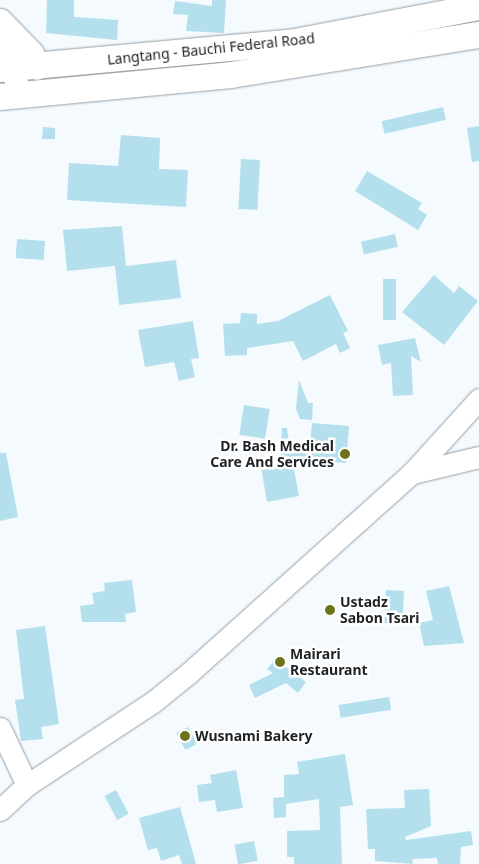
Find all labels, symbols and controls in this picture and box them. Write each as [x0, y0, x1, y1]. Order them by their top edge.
street label: Langtang - Bauchi Federal Road [106, 30, 316, 68]
place label: Dr. Bash Medical Care And Services [210, 438, 334, 471]
marker: Dr. Bash Medical Care And Services [338, 447, 352, 461]
place label: Ustadz Sabon Tsari [340, 594, 420, 626]
marker: Ustadz Sabon Tsari [324, 604, 336, 616]
place label: Mairari Restaurant [290, 646, 368, 679]
marker: Mairari Restaurant [274, 656, 286, 668]
place label: Wusnami Bakery [195, 728, 312, 744]
marker: Wusnami Bakery [179, 730, 191, 742]

